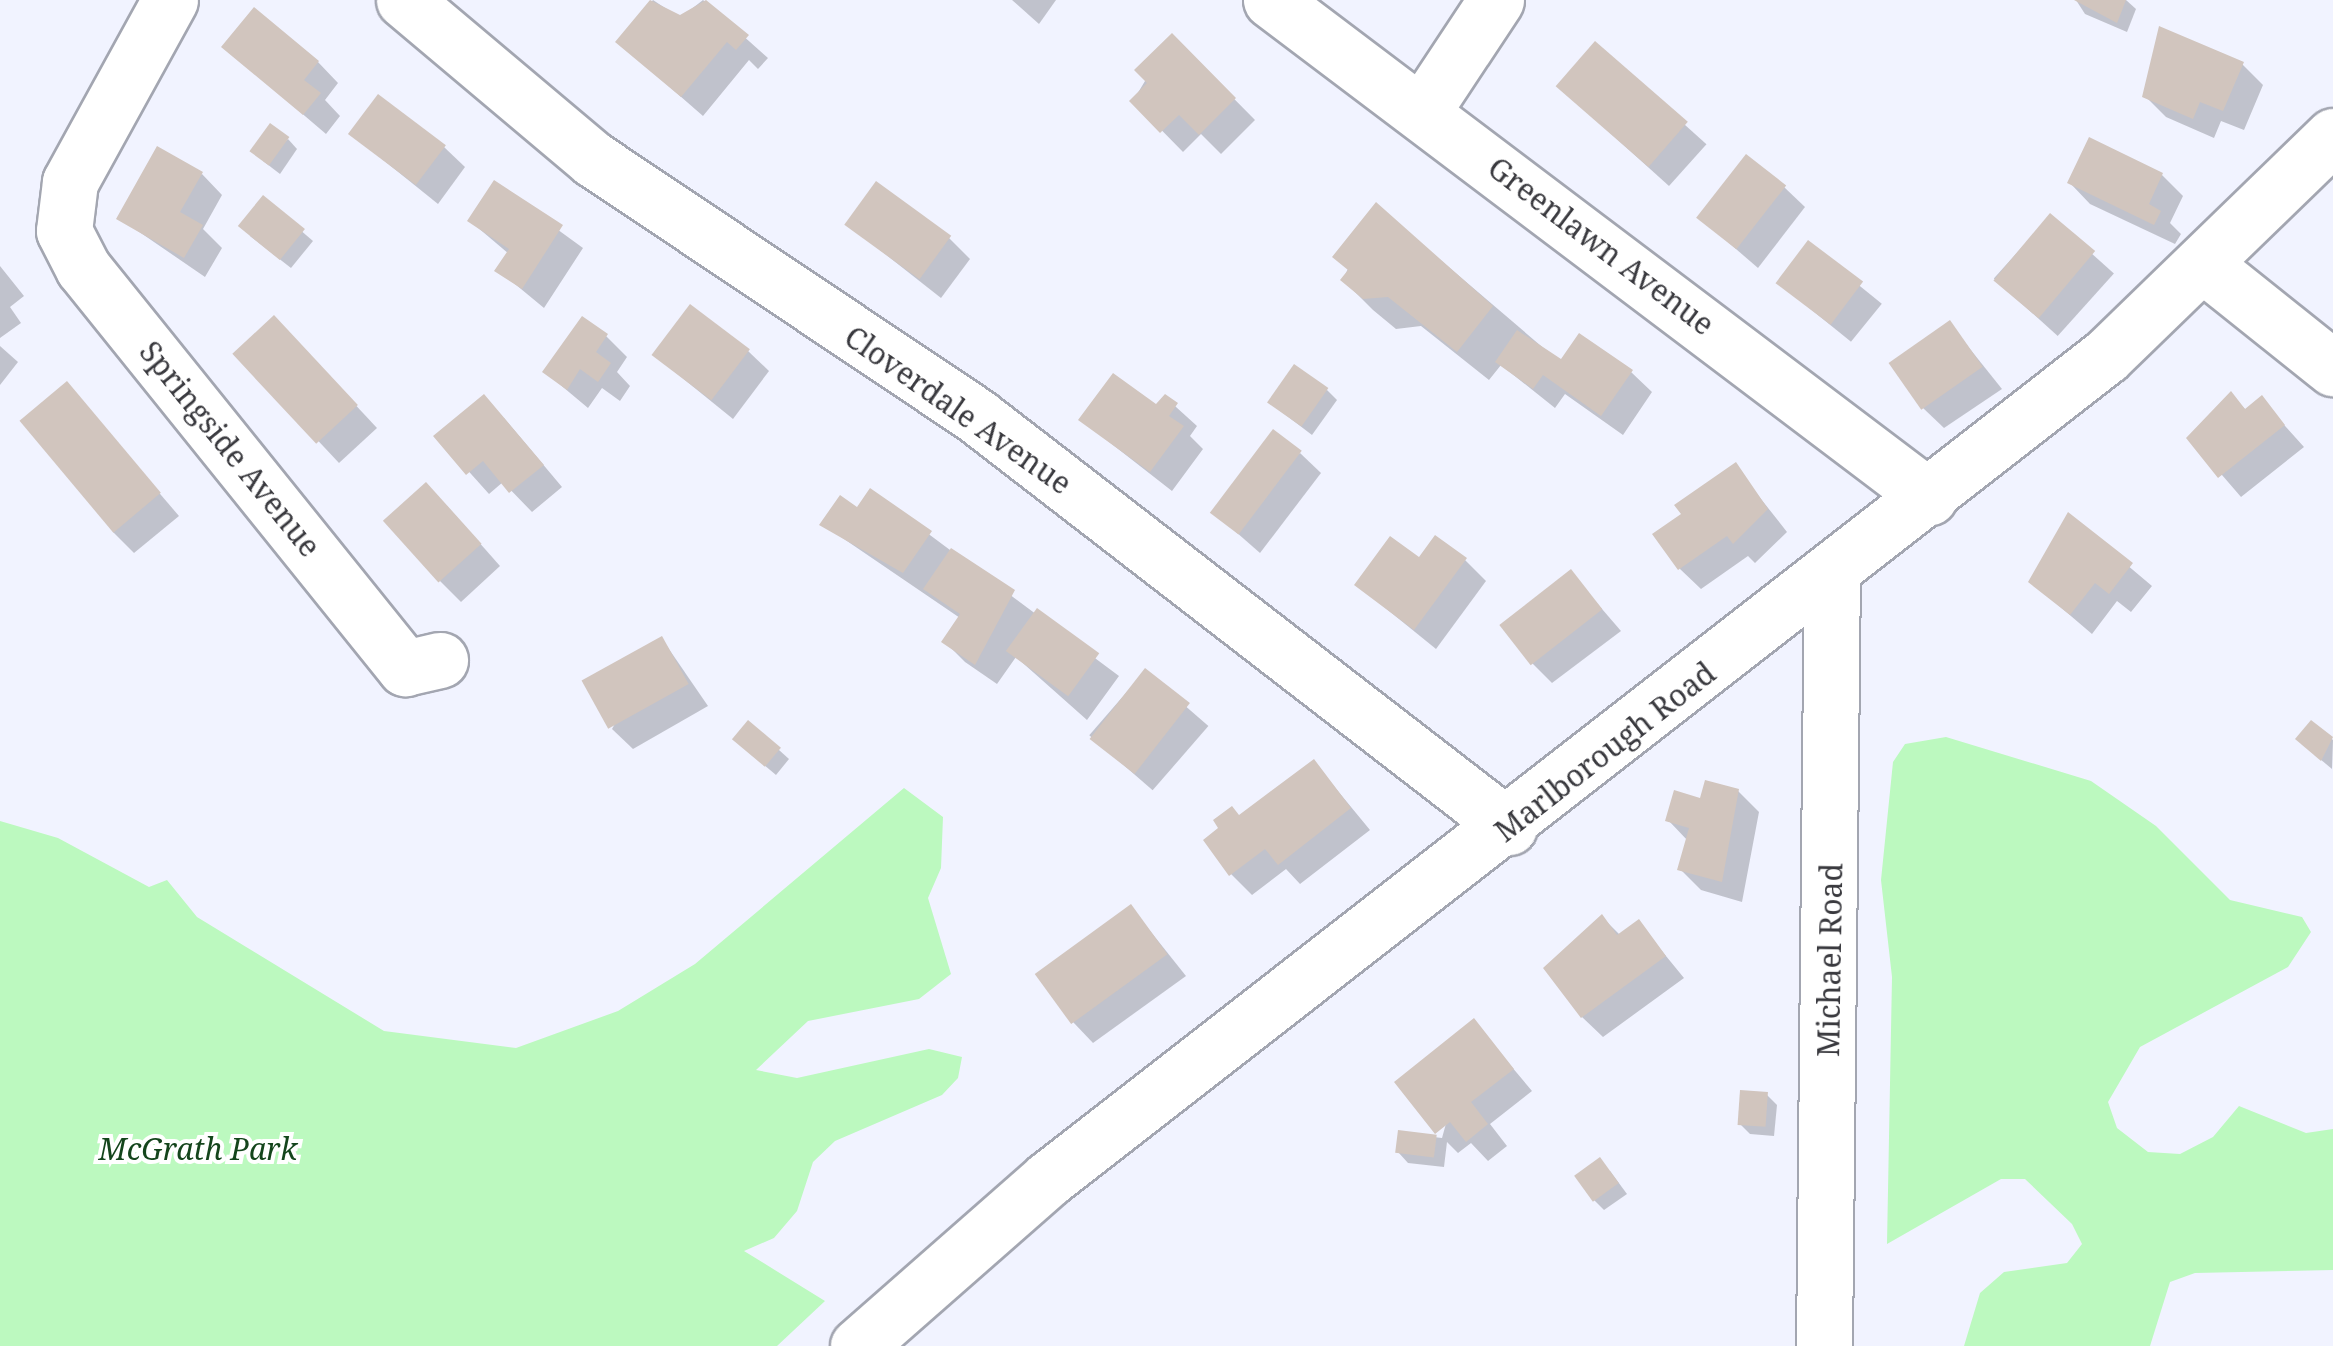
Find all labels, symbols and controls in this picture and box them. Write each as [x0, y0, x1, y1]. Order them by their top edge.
street label: Greenlawn Avenue [1481, 149, 1721, 343]
street label: Cloverdale Avenue [838, 318, 1078, 502]
street label: Springside Avenue [132, 334, 328, 564]
street label: Marlborough Road [1488, 655, 1722, 849]
street label: Michael Road [1810, 863, 1850, 1057]
park label: McGrath Park [99, 1131, 297, 1167]

